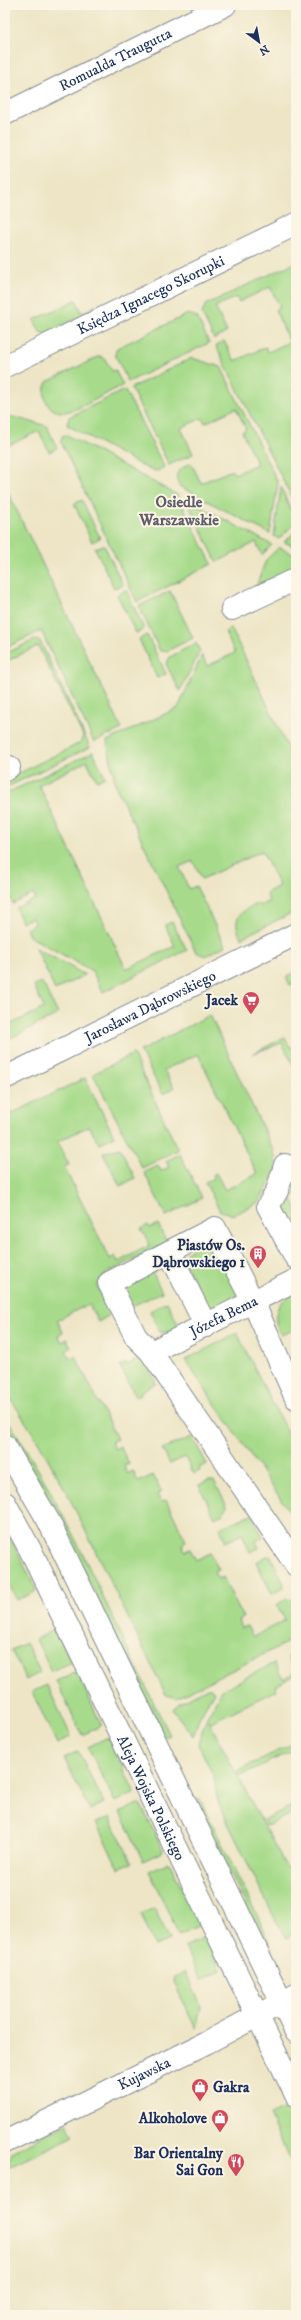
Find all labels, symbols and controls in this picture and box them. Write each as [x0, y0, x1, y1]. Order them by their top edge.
north arrow [239, 22, 279, 62]
street label: Romualda Traugutta [56, 23, 175, 95]
text: N [256, 41, 271, 58]
street label: Księdza Ignacego Skorupki [74, 251, 227, 339]
district label: Osiedle Warszawskie [138, 492, 219, 530]
street label: Jarosława Dąbrowskiego [80, 966, 219, 1048]
supermarket icon: Jacek [241, 990, 261, 1015]
place label: Jacek [204, 991, 239, 1010]
place label: Piastów Os. Dąbrowskiego 1 [152, 1236, 245, 1272]
building icon: Piastów Os. Dąbrowskiego 1 [248, 1244, 268, 1269]
street label: Józefa Bema [185, 1291, 261, 1342]
street label: Aleja Wojska Polskiego [113, 1732, 190, 1863]
street label: Kujawska [115, 2052, 174, 2094]
shop icon: Gakra [190, 2077, 210, 2102]
place label: Gakra [213, 2078, 250, 2097]
shop icon: Alkoholove [210, 2108, 230, 2133]
place label: Alkoholove [138, 2109, 208, 2128]
place label: Bar Orientalny Sai Gon [134, 2144, 224, 2180]
restaurant icon: Bar Orientalny Sai Gon [226, 2152, 246, 2177]

